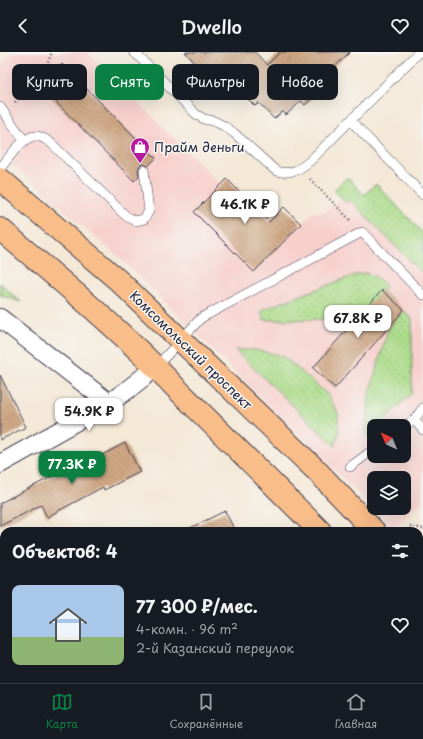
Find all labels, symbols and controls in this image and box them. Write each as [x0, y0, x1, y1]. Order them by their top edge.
text: Dwello [181, 13, 242, 40]
icon: back [12, 15, 34, 37]
icon: heart [389, 15, 411, 37]
chip: Купить [12, 64, 87, 100]
chip: Снять [95, 64, 164, 100]
chip: Фильтры [172, 64, 259, 100]
chip: Новое [267, 64, 338, 100]
shop icon: Прайм деньги [129, 136, 151, 164]
place label: Прайм деньги [154, 137, 245, 156]
pin: 46.1K ₽ [208, 191, 282, 225]
text: 46.1K ₽ [220, 194, 270, 213]
street label: Комсомольский проспект [126, 286, 257, 414]
pin: 67.8K ₽ [321, 305, 395, 339]
text: 67.8K ₽ [333, 308, 383, 327]
pin: 54.9K ₽ [52, 398, 126, 432]
text: 54.9K ₽ [64, 401, 114, 420]
north arrow [367, 419, 411, 463]
map controls [367, 419, 411, 515]
pin: 77.3K ₽ [35, 451, 109, 485]
text: 77.3K ₽ [48, 454, 96, 473]
button: layers [367, 471, 411, 515]
text: Объектов: 4 [12, 538, 117, 564]
icon: filters [389, 540, 411, 562]
text: 77 300 ₽/мес. [136, 593, 258, 619]
icon: home [44, 601, 92, 649]
icon: heart [389, 614, 411, 636]
text: 4-комн. · 96 m² [136, 619, 238, 638]
text: 2-й Казанский переулок [136, 638, 294, 657]
tab: Карта [46, 691, 78, 732]
tab: Сохранённые [170, 691, 243, 732]
tab: Главная [335, 691, 377, 732]

